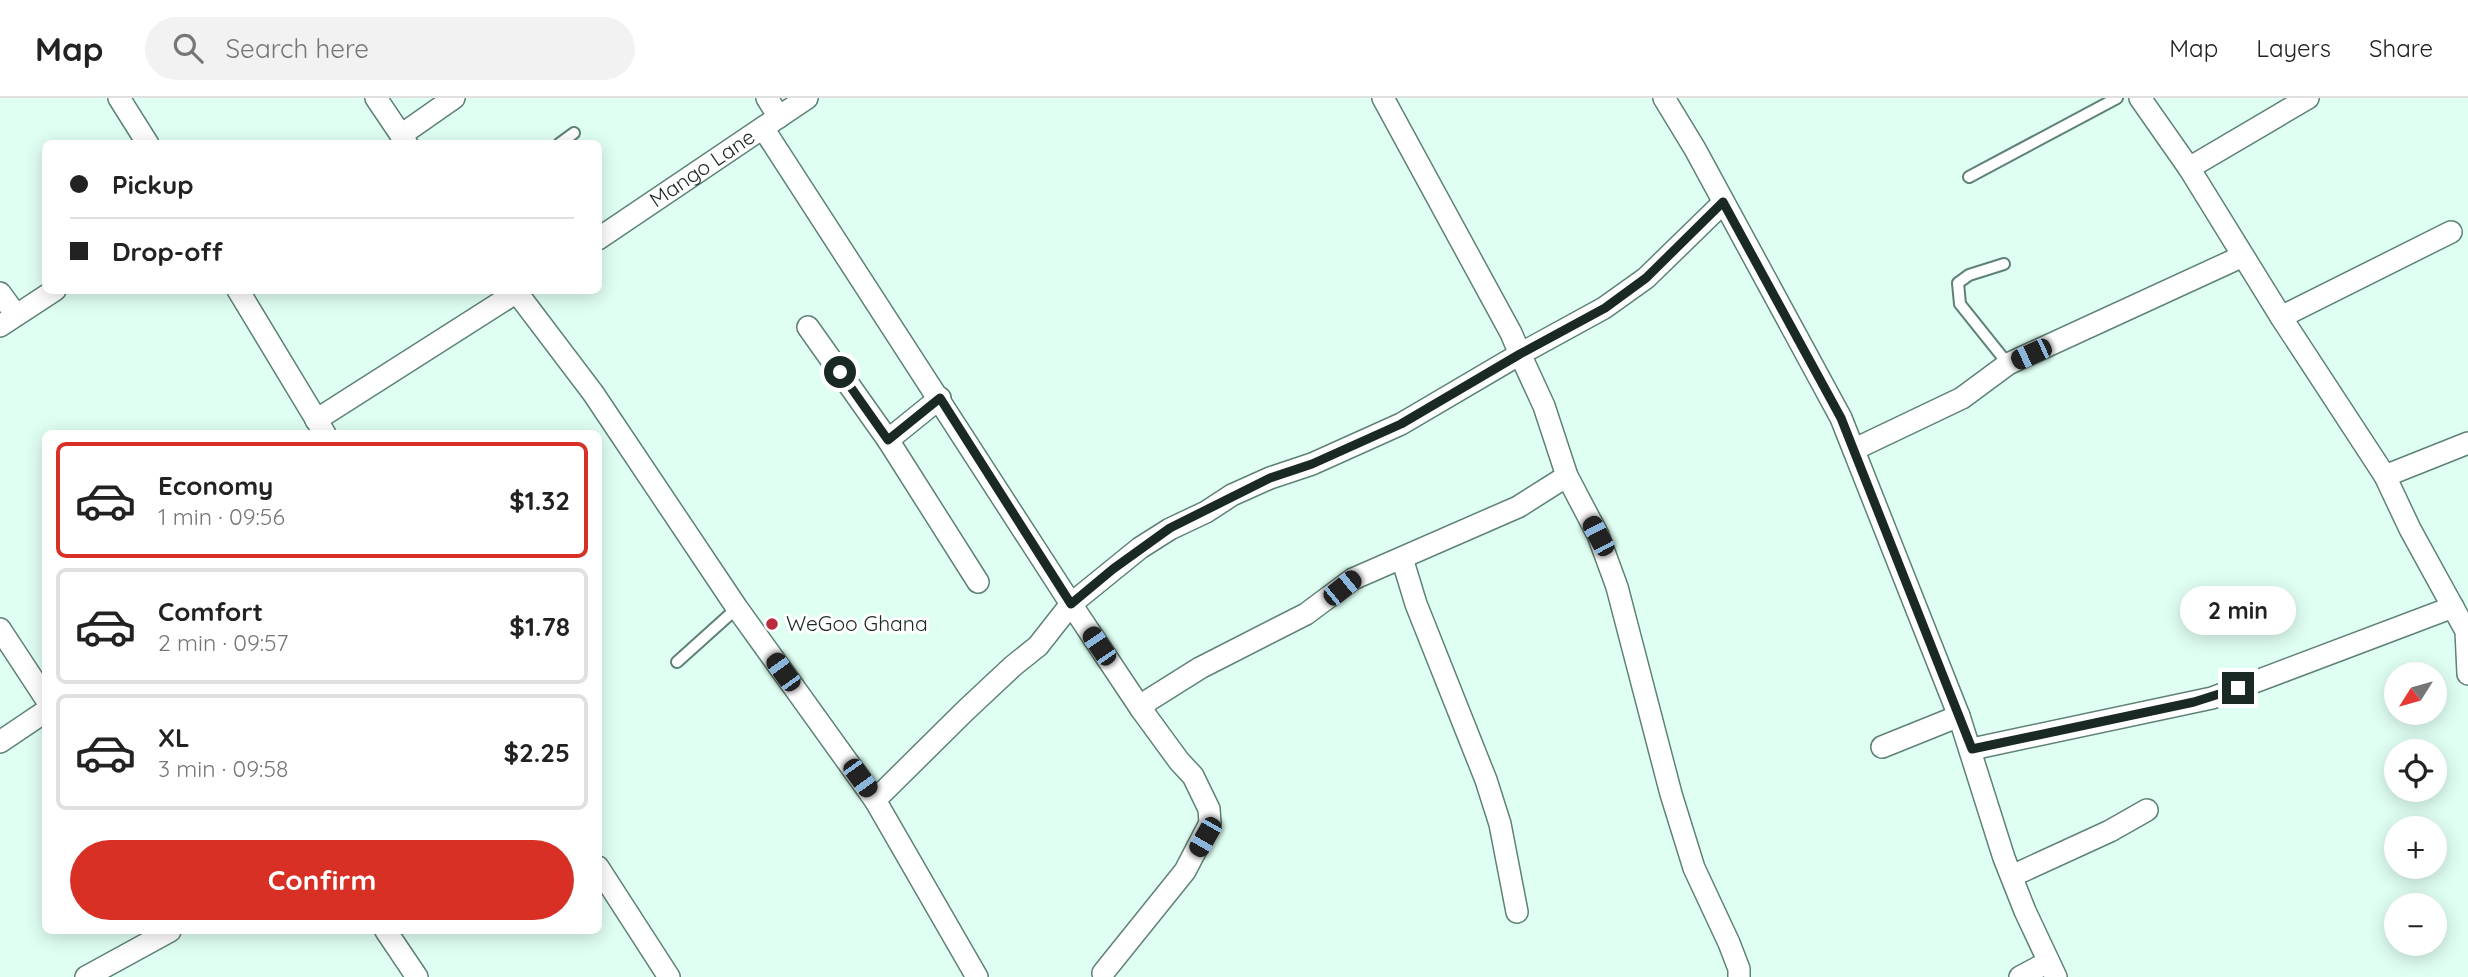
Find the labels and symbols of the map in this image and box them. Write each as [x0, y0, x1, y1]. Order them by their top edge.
street label: Mango Lane [644, 123, 759, 212]
car [2008, 336, 2055, 372]
route start [824, 356, 856, 388]
car [1579, 513, 1618, 559]
car [1320, 567, 1365, 609]
callout: 2 min [2180, 587, 2296, 636]
place label: WeGoo Ghana [786, 610, 928, 636]
marker: WeGoo Ghana [764, 616, 780, 632]
car [1079, 623, 1120, 669]
car [763, 649, 804, 695]
north arrow [2384, 662, 2446, 724]
route end [2222, 672, 2254, 704]
car [840, 755, 881, 801]
car [1186, 814, 1225, 860]

